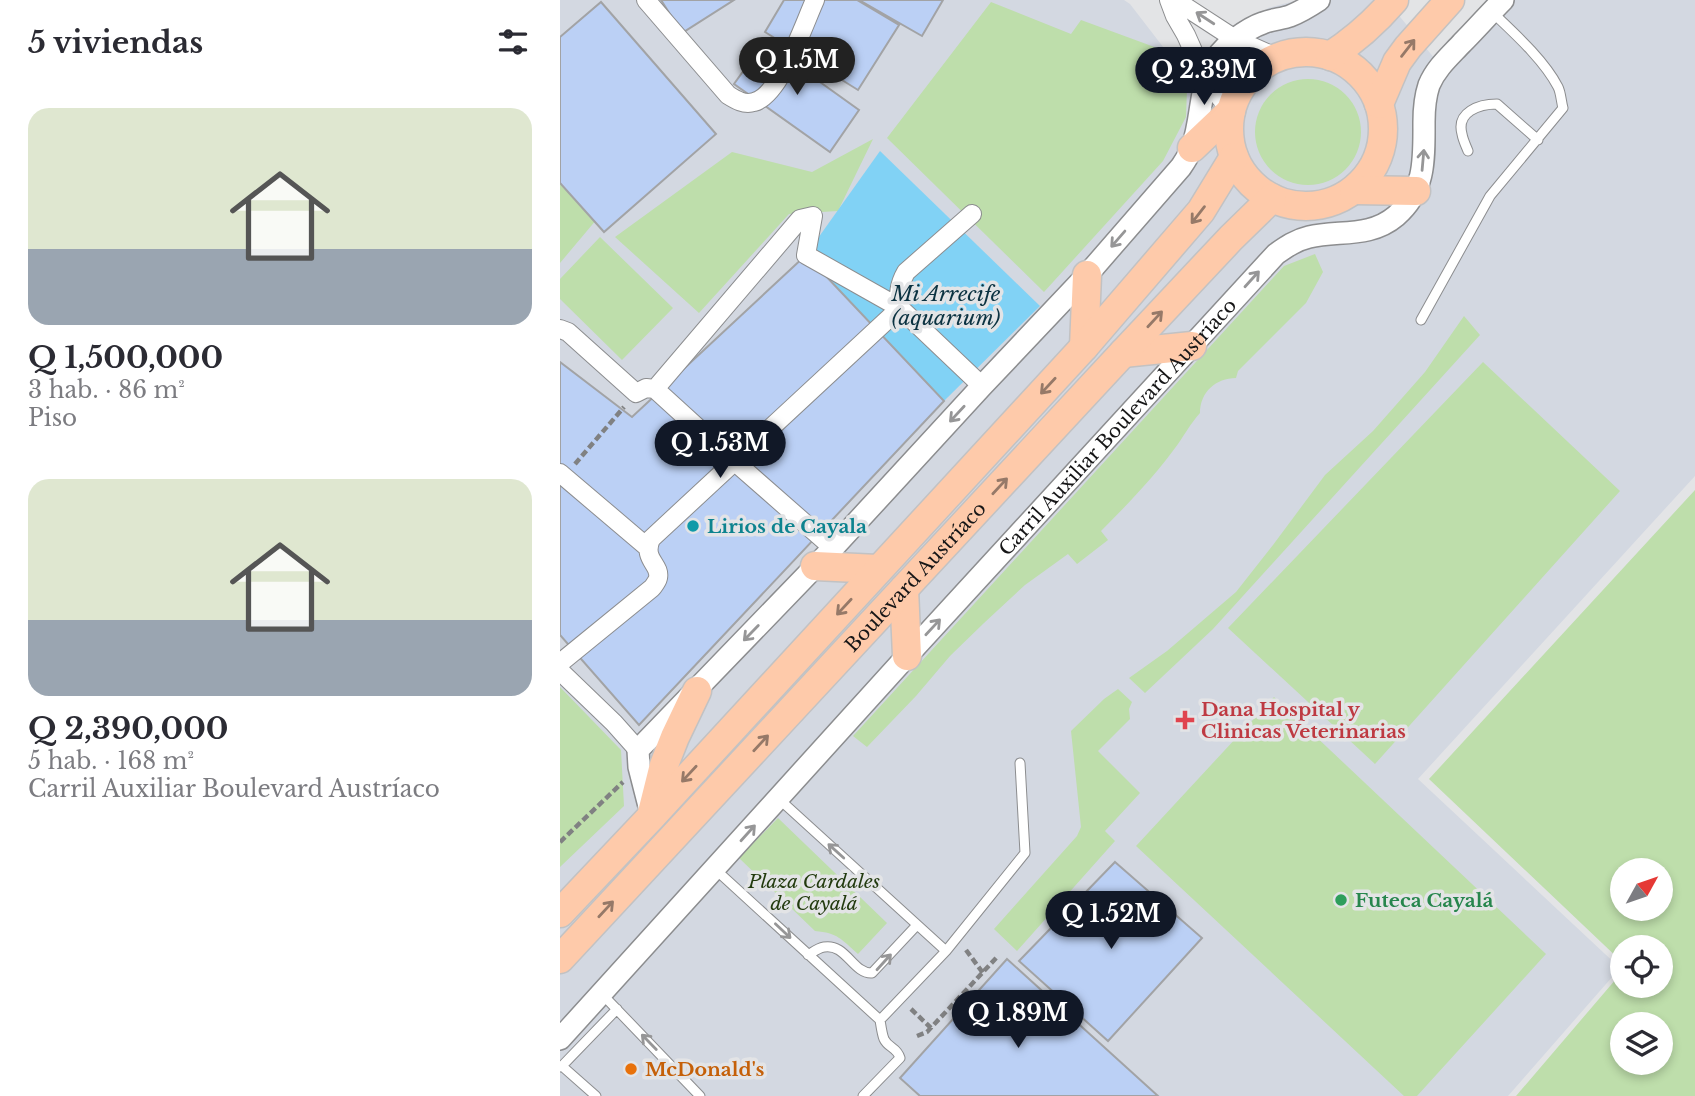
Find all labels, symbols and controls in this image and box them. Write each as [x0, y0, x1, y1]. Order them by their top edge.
one-way arrow [1195, 11, 1215, 25]
icon: filters [494, 23, 532, 61]
text: 5 viviendas [28, 24, 203, 61]
pin: Q 1.5M [740, 38, 854, 97]
one-way arrow [1401, 39, 1416, 57]
text: Q 1.5M [755, 46, 839, 74]
pin: Q 2.39M [1139, 48, 1269, 107]
text: Q 2.39M [1151, 56, 1257, 84]
one-way arrow [1417, 149, 1430, 172]
icon: home [217, 153, 343, 279]
one-way arrow [1190, 205, 1205, 223]
one-way arrow [1110, 230, 1126, 248]
one-way arrow [1244, 271, 1261, 288]
water label: Mi Arrecife (aquarium) [891, 281, 1001, 331]
street label: Carril Auxiliar Boulevard Austríaco [994, 294, 1241, 560]
one-way arrow [1146, 311, 1163, 329]
text: Q 1,500,000 [28, 339, 223, 376]
text: 3 hab. · 86 m² [28, 376, 185, 404]
one-way arrow [1040, 377, 1056, 395]
text: Piso [28, 404, 77, 432]
one-way arrow [948, 405, 965, 422]
pin: Q 1.53M [655, 420, 785, 480]
text: Q 1.53M [671, 429, 769, 457]
one-way arrow [992, 477, 1008, 495]
street label: Boulevard Austríaco [840, 497, 991, 656]
place label: Lirios de Cayala [707, 515, 867, 538]
marker: Lirios de Cayala [685, 518, 701, 534]
icon: home [217, 524, 343, 650]
one-way arrow [835, 598, 852, 615]
one-way arrow [925, 618, 941, 636]
one-way arrow [743, 624, 760, 641]
place label: Dana Hospital y Clinicas Veterinarias [1201, 698, 1406, 743]
text: Q 2,390,000 [28, 710, 228, 747]
marker: Dana Hospital y Clinicas Veterinarias [1175, 710, 1195, 730]
one-way arrow [753, 735, 770, 752]
text: 5 hab. · 168 m² [28, 747, 194, 775]
one-way arrow [681, 765, 698, 782]
text: Carril Auxiliar Boulevard Austríaco [28, 775, 440, 803]
one-way arrow [739, 825, 756, 842]
one-way arrow [827, 843, 845, 859]
north arrow [1610, 858, 1673, 920]
map controls [1610, 858, 1673, 1075]
park label: Plaza Cardales de Cayalá [747, 870, 880, 915]
place label: Futeca Cayalá [1355, 889, 1493, 912]
pin: Q 1.52M [1046, 892, 1176, 951]
marker: Futeca Cayalá [1333, 892, 1349, 908]
text: Q 1.52M [1062, 900, 1160, 928]
one-way arrow [598, 901, 615, 918]
one-way arrow [774, 923, 791, 940]
button: locate [1610, 935, 1673, 998]
one-way arrow [876, 953, 892, 971]
pin: Q 1.89M [953, 990, 1083, 1050]
text: Q 1.89M [968, 999, 1068, 1027]
button: layers [1610, 1012, 1673, 1075]
one-way arrow [640, 1034, 657, 1051]
place label: McDonald's [645, 1058, 765, 1081]
marker: McDonald's [623, 1061, 639, 1077]

